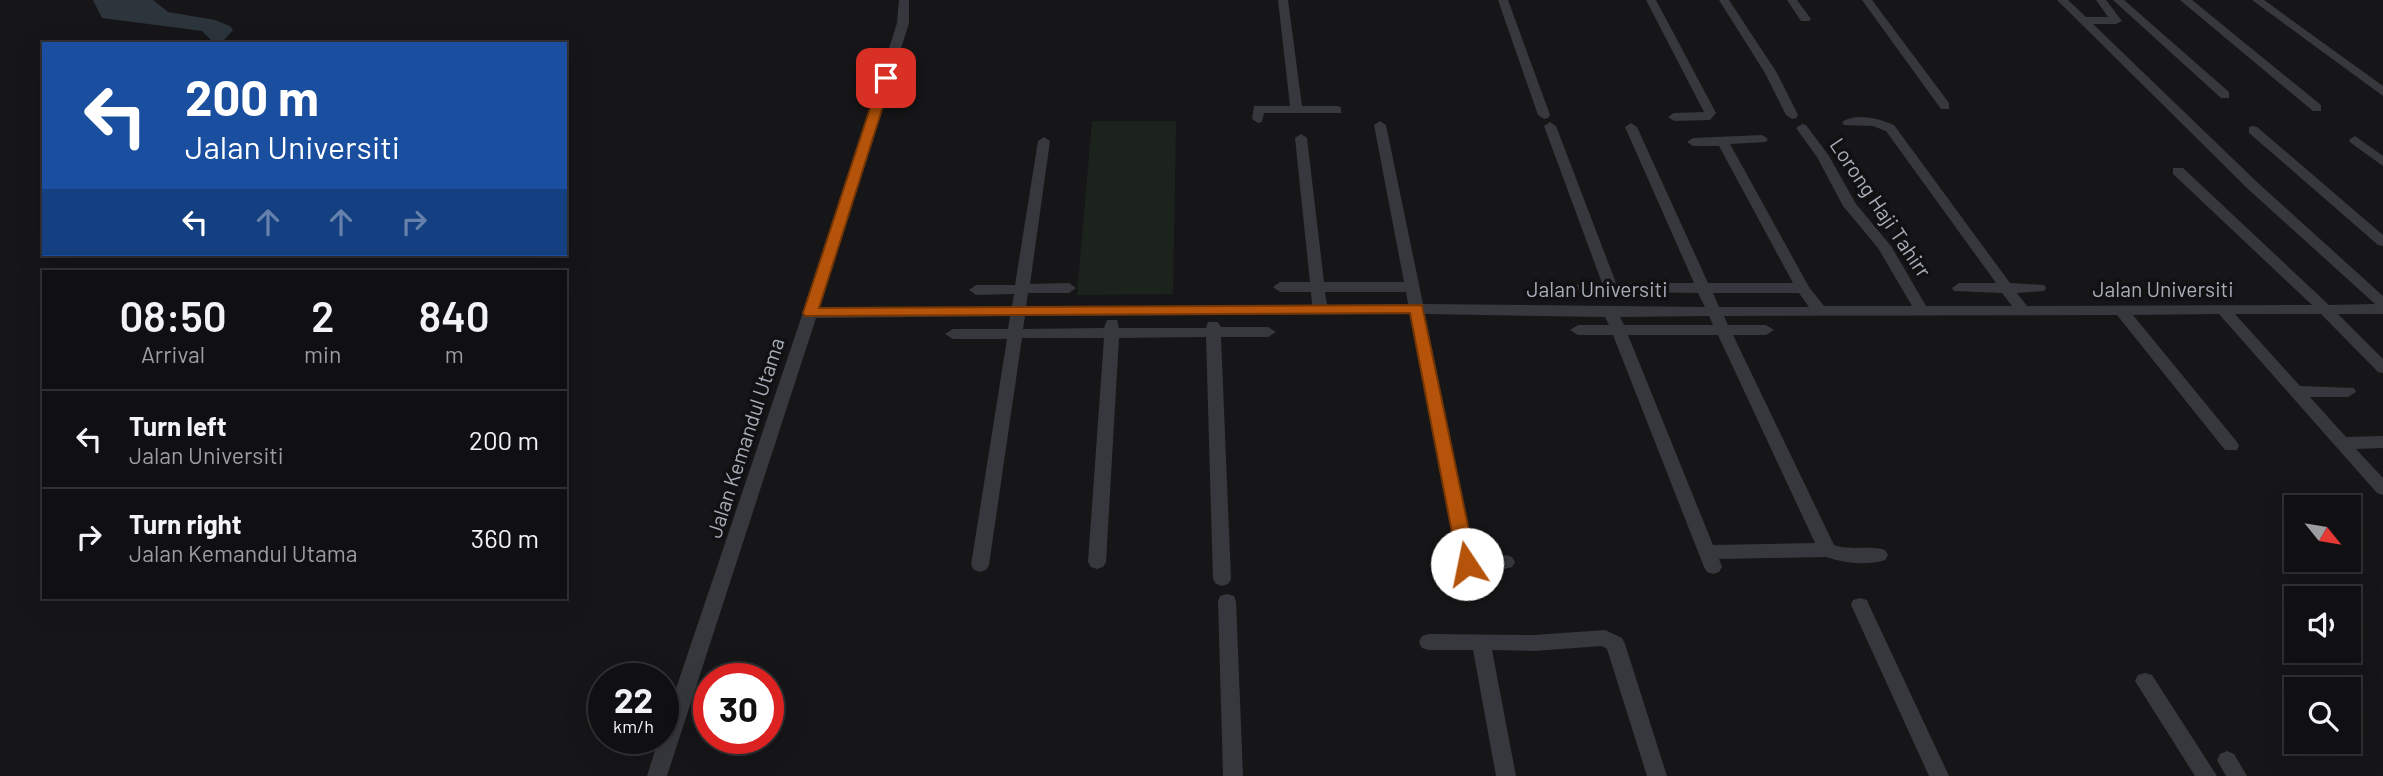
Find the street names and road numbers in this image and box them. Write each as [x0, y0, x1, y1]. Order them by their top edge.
street label: Lorong Haji Tahirr [1825, 133, 1937, 282]
street label: Jalan Universiti [1526, 276, 1668, 301]
street label: Jalan Universiti [2092, 276, 2234, 301]
street label: Jalan Kemandul Utama [700, 334, 789, 541]

